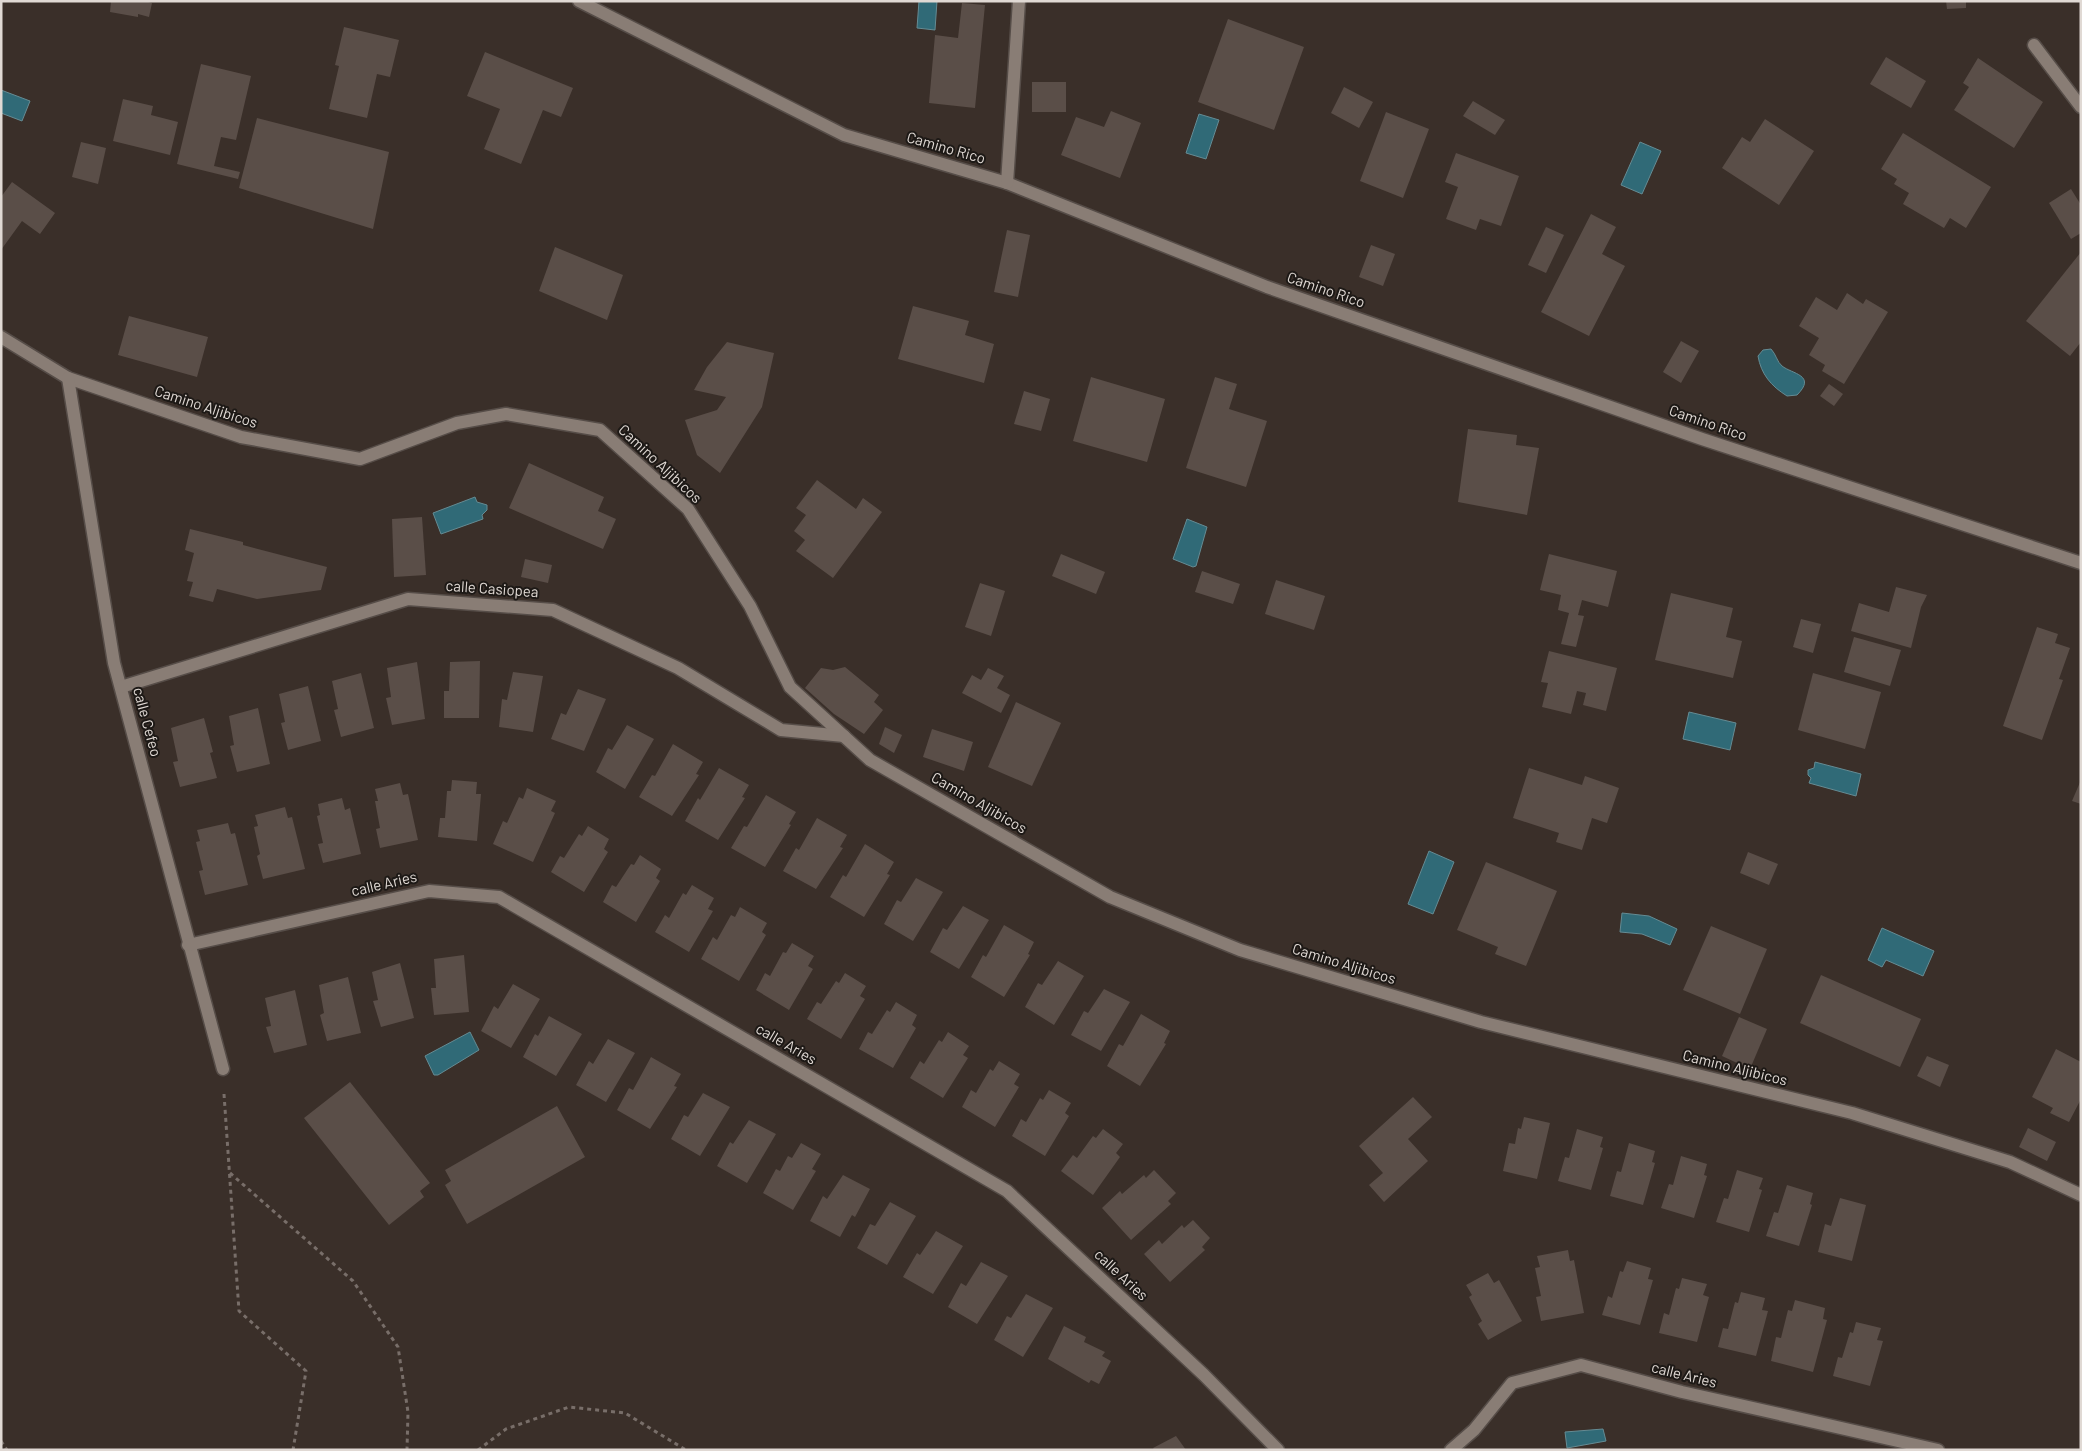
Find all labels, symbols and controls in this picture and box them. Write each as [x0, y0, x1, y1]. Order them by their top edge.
street label: Camino Rico [905, 127, 988, 167]
street label: Camino Rico [1285, 267, 1368, 311]
street label: Camino Aljibicos [153, 381, 260, 431]
street label: Camino Rico [1667, 400, 1750, 444]
street label: Camino Aljibicos [615, 420, 706, 506]
street label: calle Casiopea [445, 576, 539, 600]
street label: calle Cefeo [130, 685, 166, 758]
street label: Camino Aljibicos [929, 768, 1030, 837]
street label: calle Aries [349, 867, 418, 899]
street label: Camino Aljibicos [1290, 939, 1398, 987]
street label: calle Aries [753, 1019, 820, 1068]
street label: Camino Aljibicos [1681, 1045, 1789, 1089]
street label: calle Aries [1091, 1245, 1152, 1304]
street label: calle Aries [1650, 1357, 1719, 1391]

